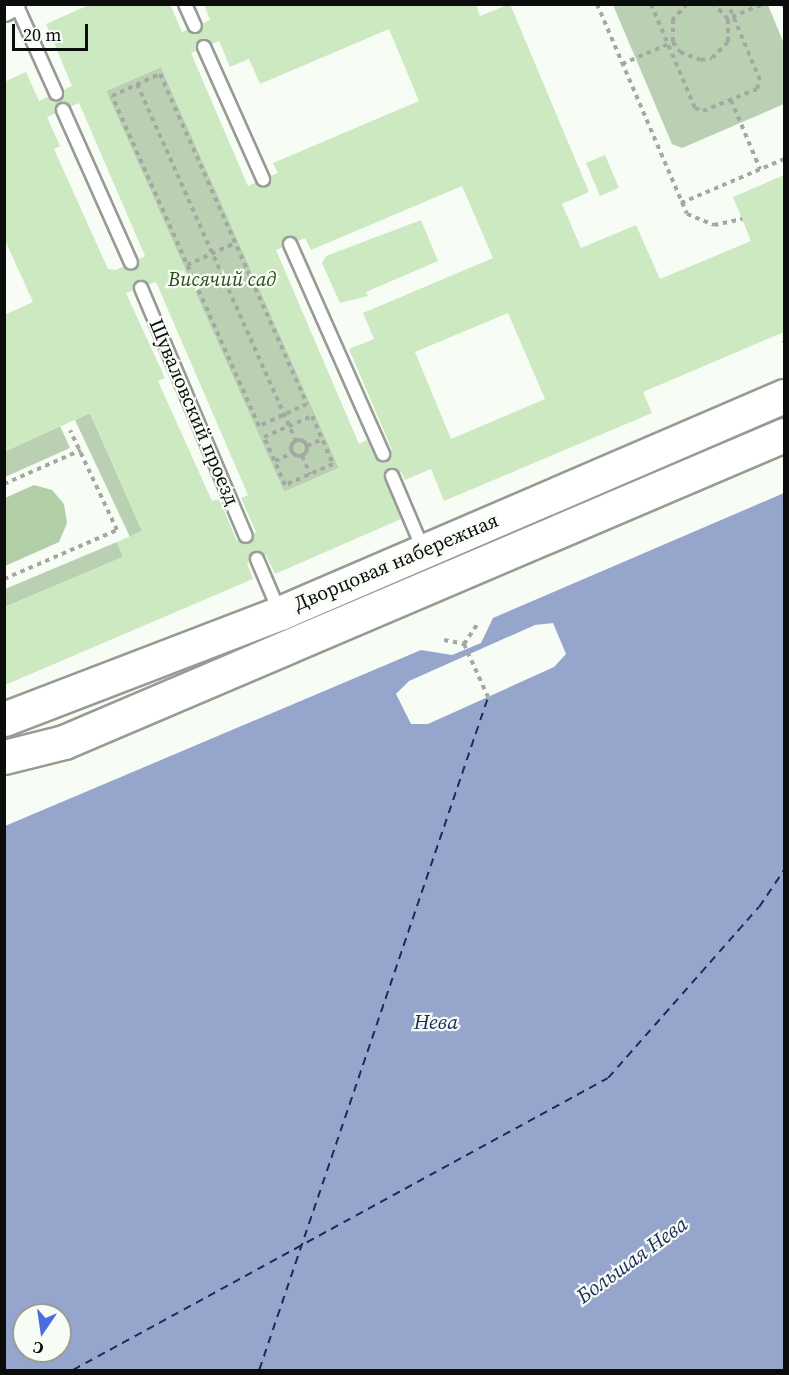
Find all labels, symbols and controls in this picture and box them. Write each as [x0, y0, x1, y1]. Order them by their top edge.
scale bar [15, 12, 92, 50]
text: 20 m [23, 22, 61, 47]
park label: Висячий сад [168, 267, 276, 291]
street label: Шуваловский проезд [144, 315, 244, 509]
street label: Дворцовая набережная [290, 508, 502, 616]
water label: Нева [414, 1009, 458, 1035]
water label: Большая Нева [572, 1211, 692, 1309]
north arrow [12, 1303, 72, 1363]
text: С [31, 1337, 46, 1360]

